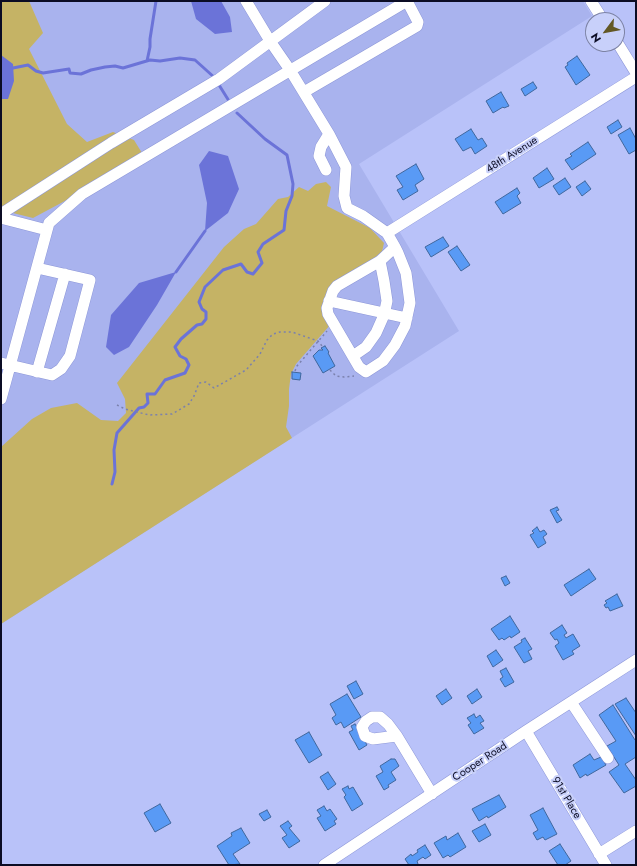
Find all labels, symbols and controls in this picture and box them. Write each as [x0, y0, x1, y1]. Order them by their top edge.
north arrow [585, 12, 625, 52]
text: N [587, 30, 605, 46]
street label: 48th Avenue [484, 134, 540, 176]
street label: Cooper Road [450, 740, 510, 784]
street label: 91st Place [548, 775, 584, 821]

